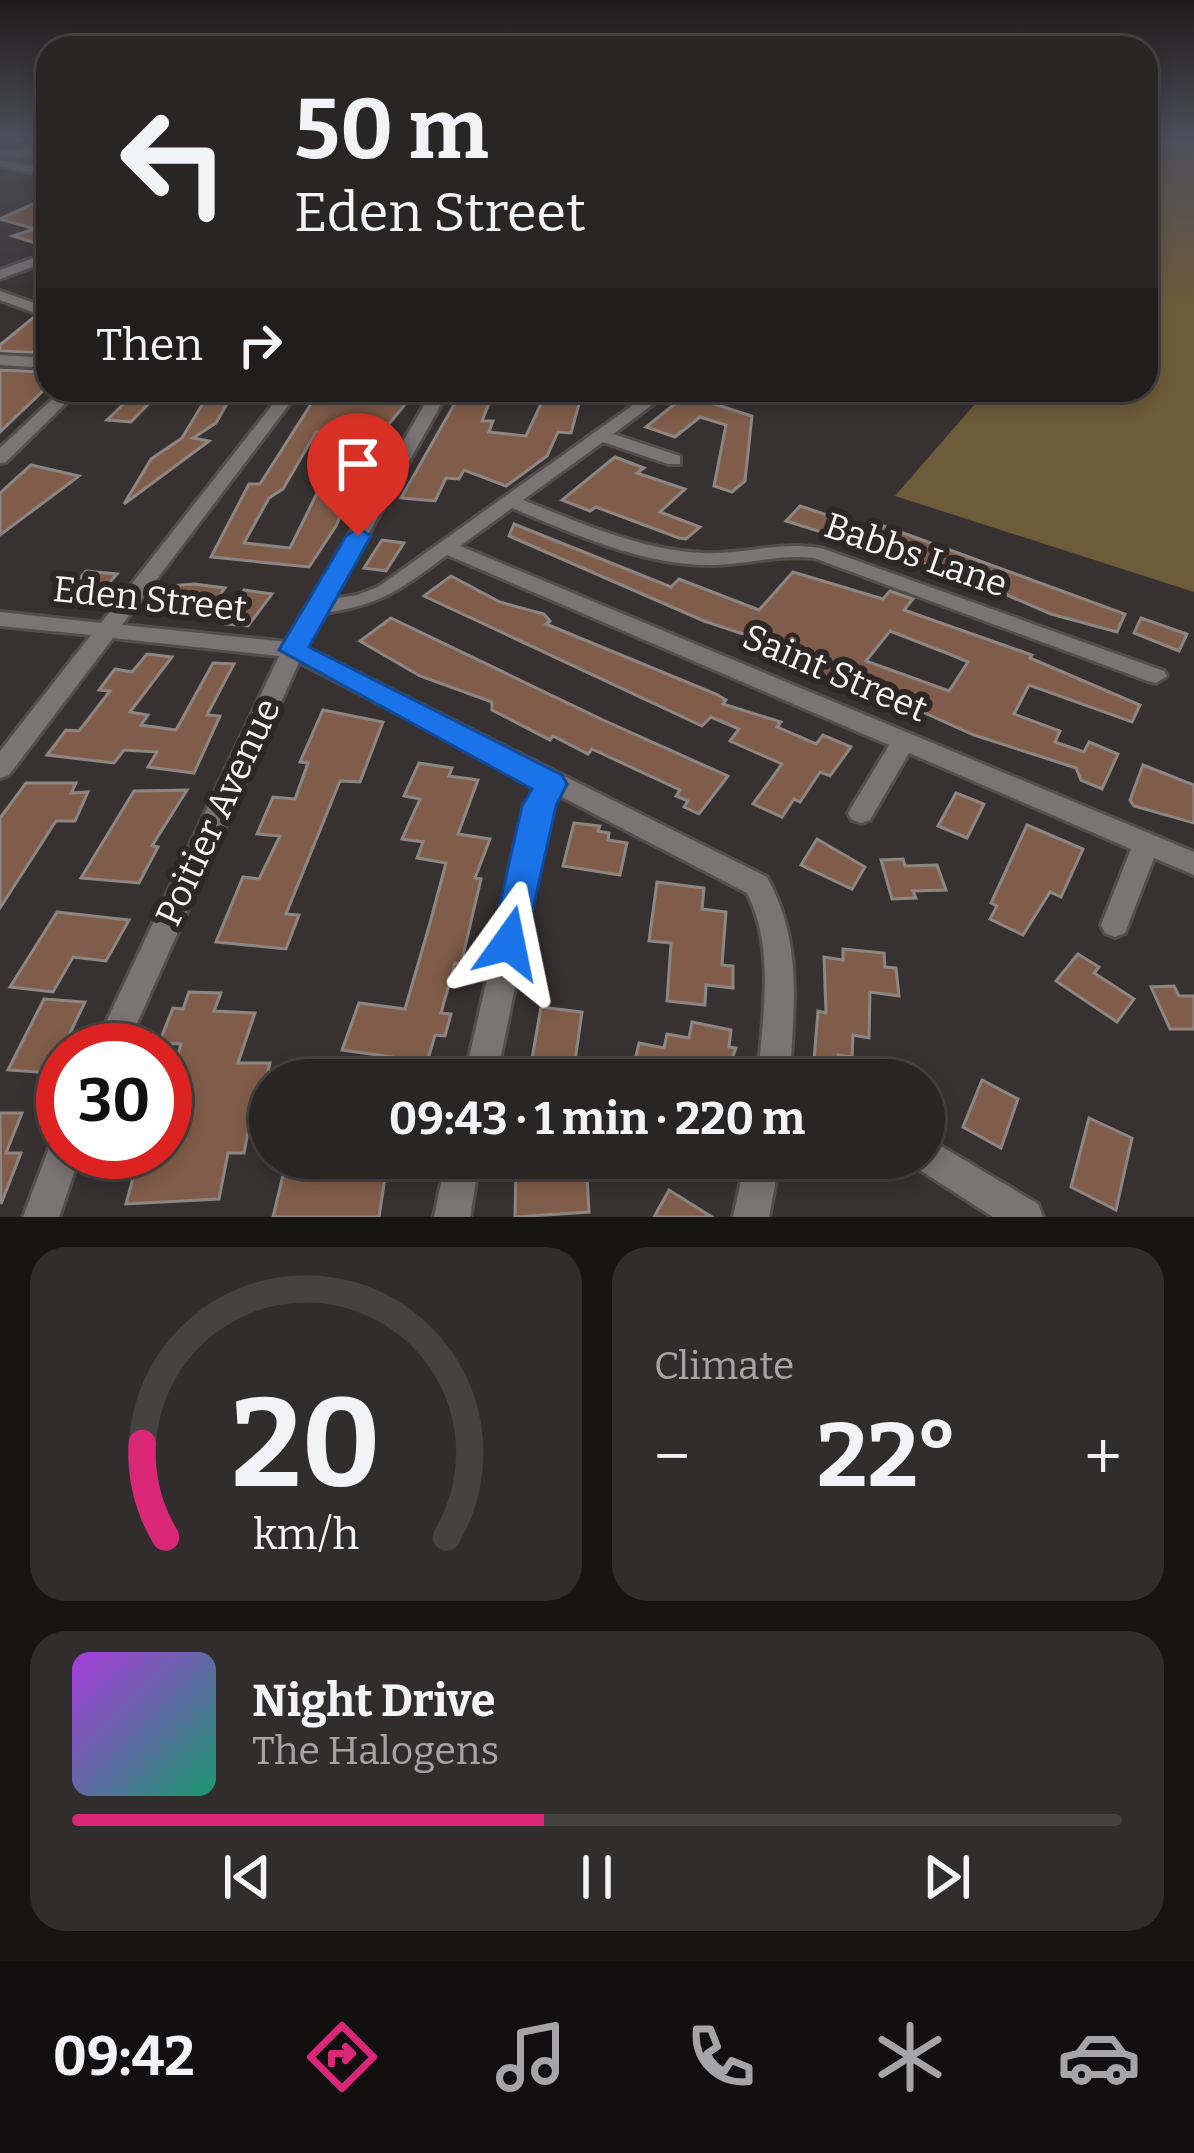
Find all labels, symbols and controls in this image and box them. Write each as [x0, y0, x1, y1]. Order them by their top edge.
text: 50 m [294, 79, 489, 180]
icon: left [96, 84, 252, 240]
text: Eden Street [294, 181, 586, 245]
icon: right [227, 312, 293, 378]
text: Then [96, 318, 203, 372]
pin [307, 413, 409, 536]
icon: arrive [325, 431, 391, 497]
street label: Babbs Lane [819, 503, 1013, 607]
street label: Eden Street [51, 567, 249, 631]
street label: Saint Street [736, 614, 934, 732]
street label: Poitier Avenue [146, 691, 290, 933]
position arrow [446, 880, 572, 1006]
speed limit sign: 30 [36, 1023, 192, 1179]
text: 09:43 · 1 min · 220 m [389, 1092, 805, 1146]
text: Climate [654, 1343, 794, 1389]
text: 20 [231, 1369, 381, 1519]
text: 22° [817, 1402, 958, 1510]
text: − [654, 1417, 690, 1496]
text: + [1084, 1417, 1122, 1496]
text: km/h [253, 1509, 359, 1560]
text: Night Drive [252, 1674, 495, 1728]
text: The Halogens [252, 1728, 499, 1774]
icon: previous [214, 1844, 280, 1910]
icon: pause [564, 1844, 630, 1910]
icon: next [914, 1844, 980, 1910]
icon: directions [300, 2015, 384, 2099]
icon: music [489, 2015, 573, 2099]
icon: phone [679, 2015, 763, 2099]
icon: climate [868, 2015, 952, 2099]
icon: car [1057, 2015, 1141, 2099]
text: 09:42 [53, 2025, 195, 2089]

